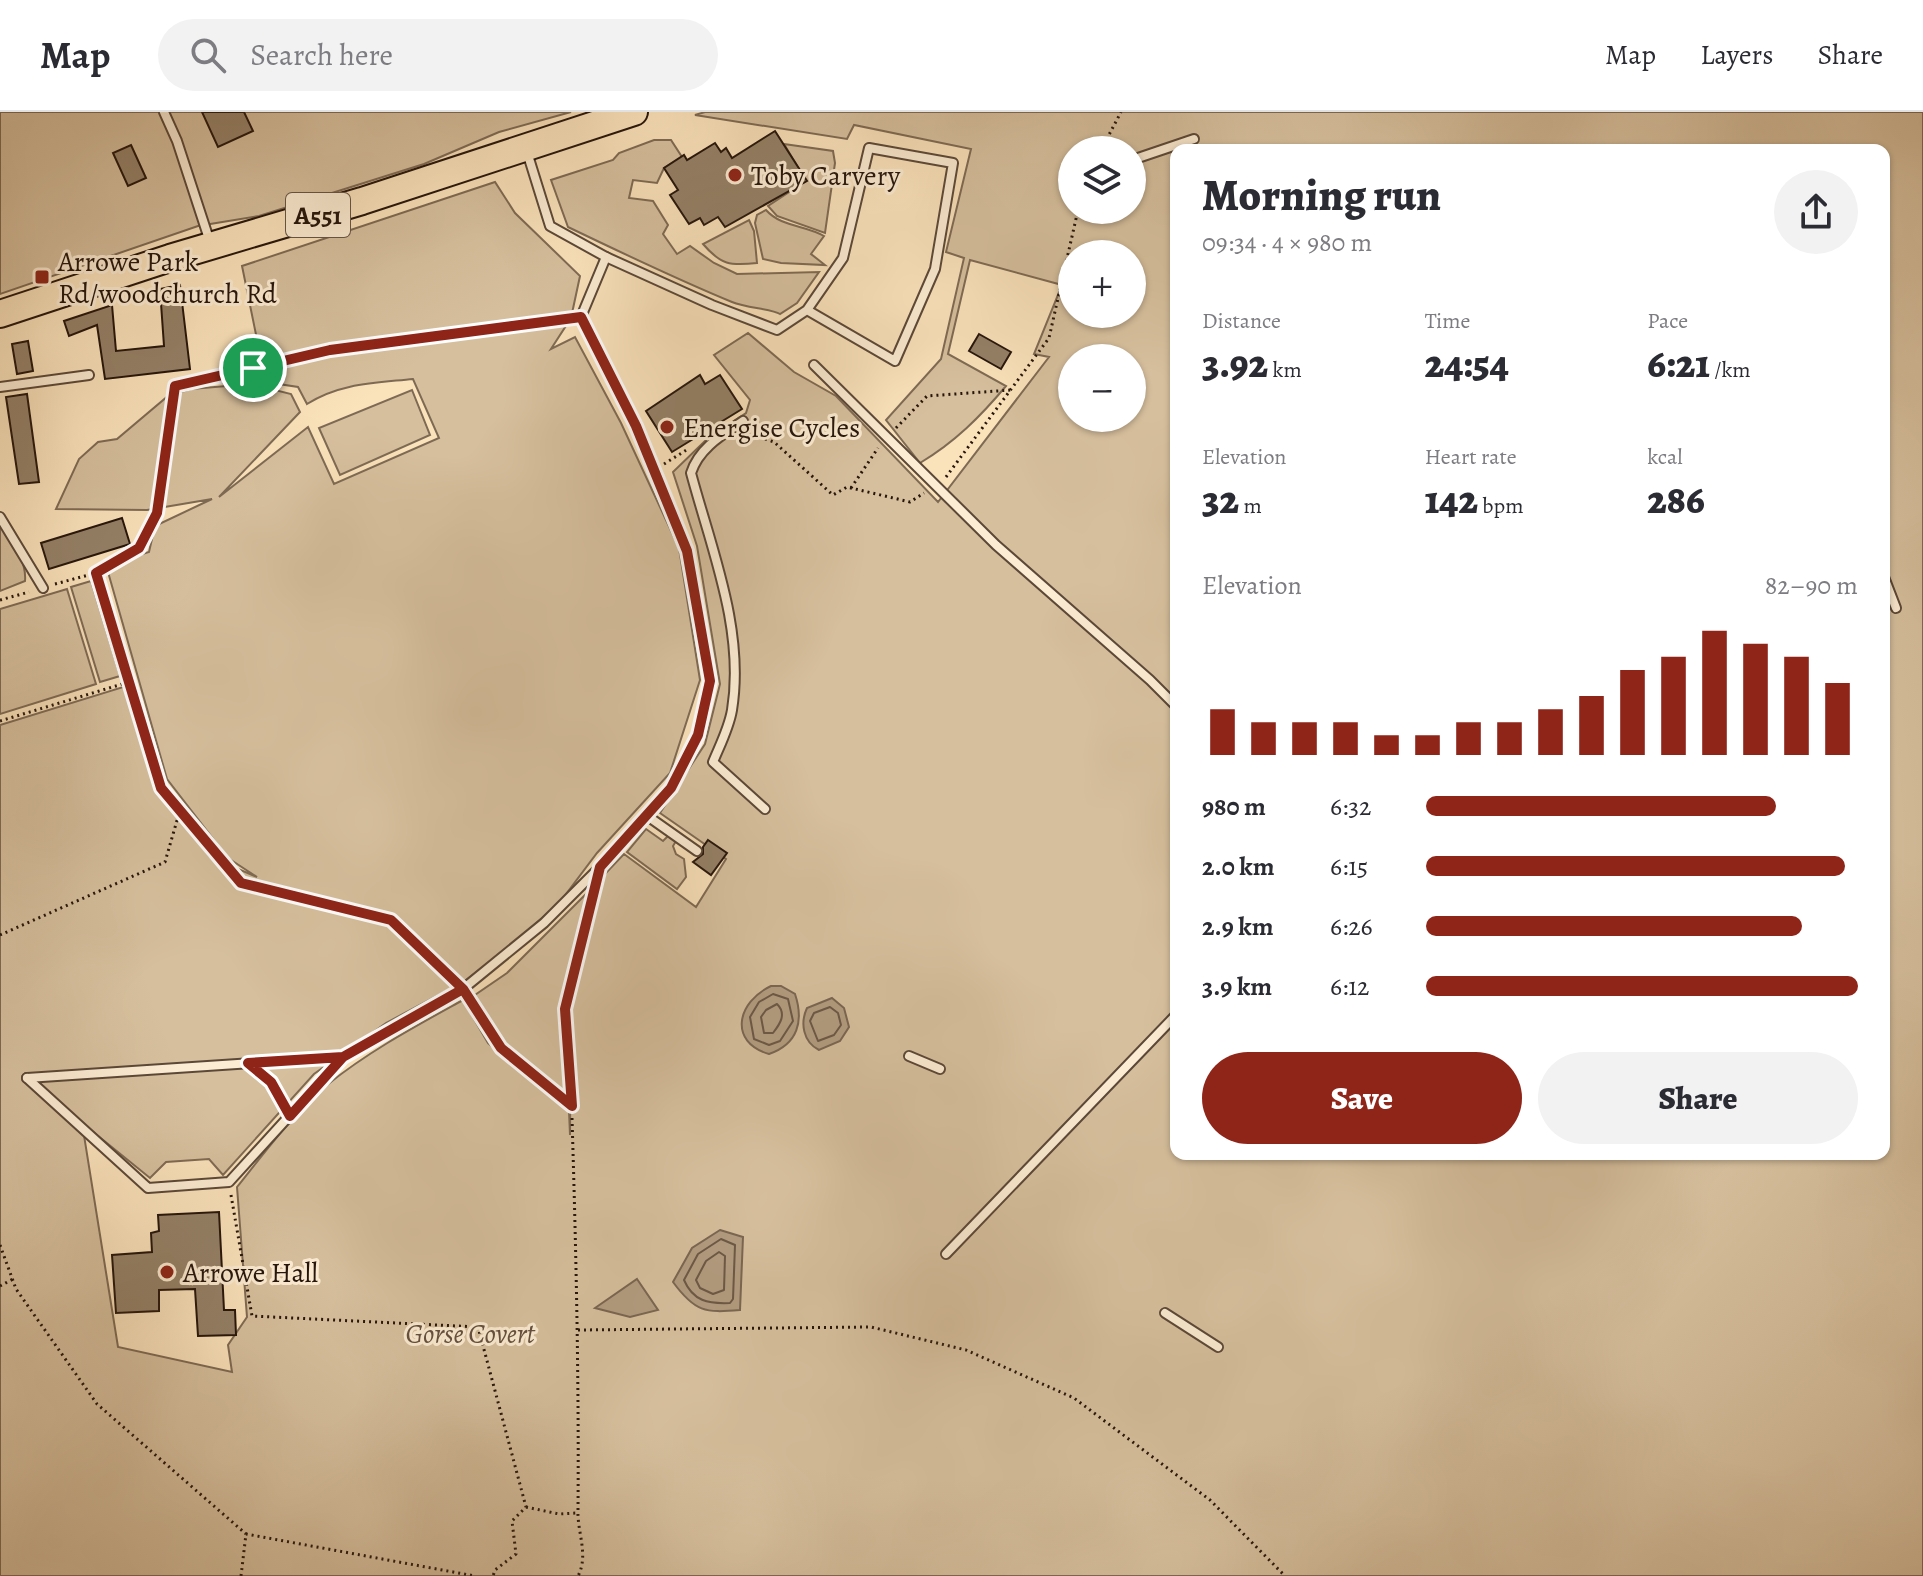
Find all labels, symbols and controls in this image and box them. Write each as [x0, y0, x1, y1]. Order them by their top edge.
search box [158, 19, 718, 91]
text: Map [40, 29, 110, 81]
icon: search [186, 33, 230, 77]
text: Search here [250, 35, 393, 75]
text: Map [1605, 36, 1656, 74]
text: Layers [1700, 36, 1773, 74]
text: Share [1817, 36, 1883, 74]
map controls [1058, 136, 1146, 432]
button: layers [1058, 136, 1146, 224]
place label: Toby Carvery [751, 157, 901, 195]
text: Morning run [1202, 165, 1441, 225]
marker: Toby Carvery [726, 166, 744, 184]
button: share [1774, 170, 1858, 254]
road number: A551 [286, 193, 350, 237]
text: 09:34 · 4 × 980 m [1202, 225, 1372, 260]
button: + [1058, 240, 1146, 328]
place label: Arrowe Park Rd/woodchurch Rd [57, 243, 278, 313]
marker: Arrowe Park Rd/woodchurch Rd [33, 268, 51, 286]
text: Distance [1202, 306, 1281, 336]
text: Time [1425, 306, 1470, 336]
text: Pace [1647, 306, 1688, 336]
pin [219, 334, 287, 402]
text: 3.92 [1202, 336, 1268, 391]
text: 24:54 [1425, 336, 1509, 391]
text: 6:21 [1647, 336, 1710, 391]
button: − [1058, 344, 1146, 432]
icon: arrive [231, 346, 275, 390]
text: km [1268, 355, 1302, 385]
text: /km [1710, 355, 1751, 385]
place label: Energise Cycles [683, 409, 860, 447]
marker: Energise Cycles [658, 418, 676, 436]
text: Elevation [1202, 442, 1286, 472]
text: Heart rate [1425, 442, 1517, 472]
text: kcal [1647, 442, 1683, 472]
text: 32 [1202, 472, 1239, 527]
text: 142 [1425, 472, 1478, 527]
text: 286 [1647, 472, 1705, 527]
text: m [1239, 491, 1262, 521]
text: bpm [1478, 491, 1523, 521]
text: Elevation [1202, 568, 1302, 603]
text: 82–90 m [1765, 568, 1858, 603]
text: 980 m [1202, 789, 1266, 824]
text: 6:32 [1330, 789, 1371, 824]
text: 2.0 km [1202, 849, 1275, 884]
text: 6:15 [1330, 849, 1368, 884]
text: 2.9 km [1202, 909, 1274, 944]
text: 6:26 [1330, 909, 1373, 944]
text: 3.9 km [1202, 969, 1272, 1004]
text: 6:12 [1330, 969, 1369, 1004]
button: Save [1202, 1052, 1522, 1144]
button: Share [1538, 1052, 1858, 1144]
place label: Arrowe Hall [182, 1254, 318, 1292]
marker: Arrowe Hall [158, 1263, 176, 1281]
park label: Gorse Covert [406, 1315, 536, 1353]

